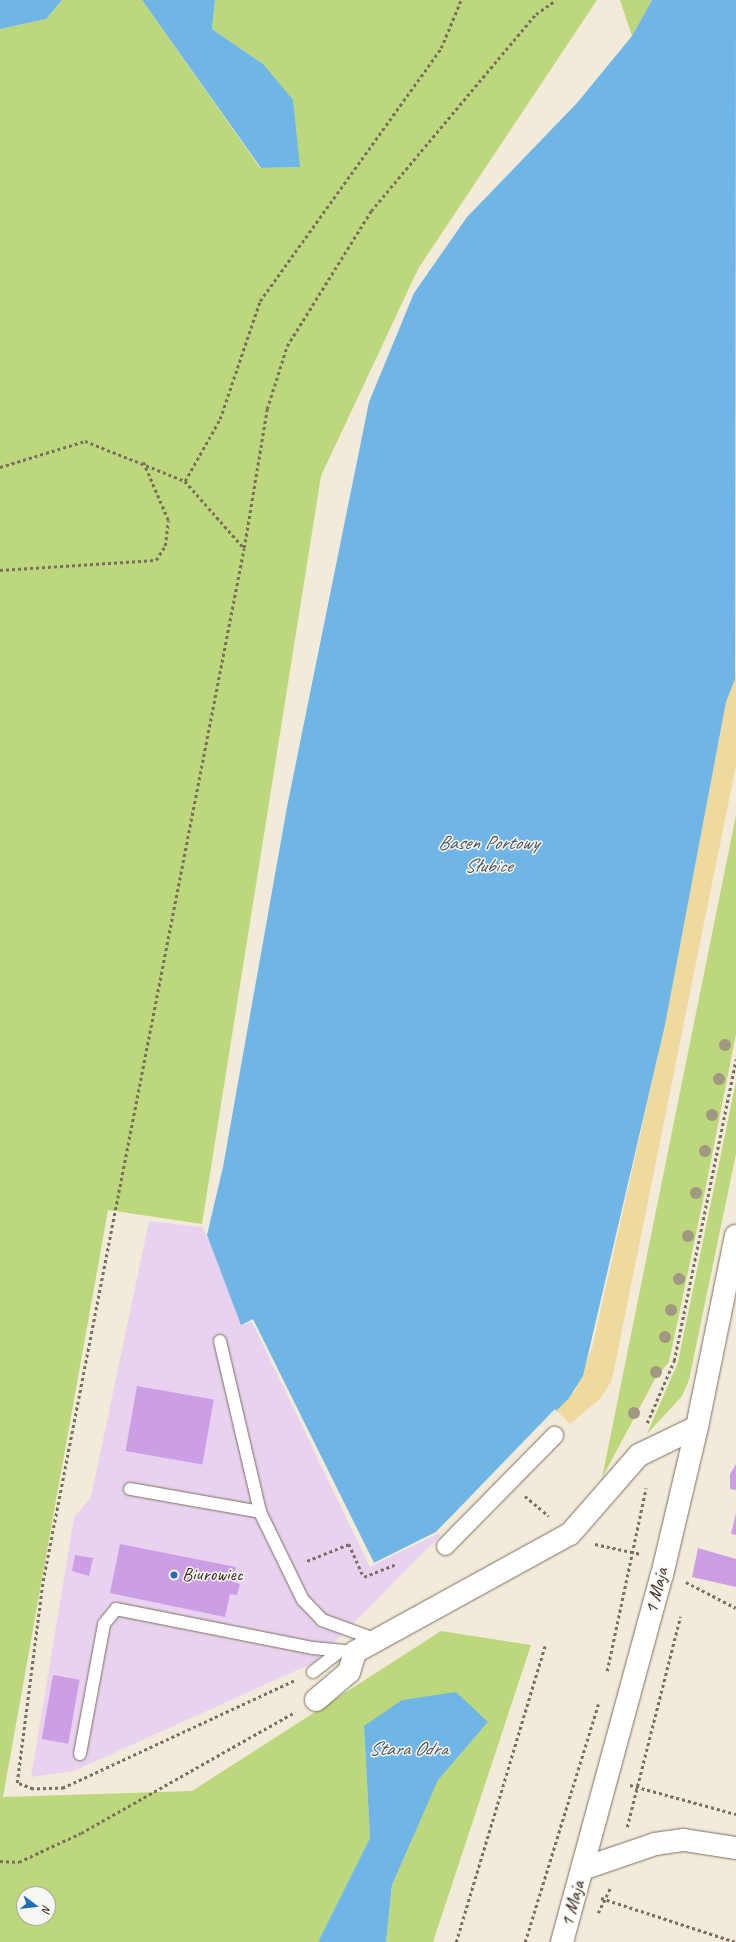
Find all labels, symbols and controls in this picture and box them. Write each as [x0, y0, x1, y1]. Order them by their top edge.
water label: Basen Portowy Słubice [438, 830, 538, 877]
place label: Biurowiec [182, 1564, 243, 1586]
street label: 1 Maja [640, 1566, 674, 1616]
marker: Biurowiec [169, 1570, 179, 1580]
water label: Stara Odra [368, 1736, 448, 1760]
street label: 1 Maja [556, 1879, 590, 1929]
north arrow [16, 1886, 56, 1926]
text: N [39, 1904, 54, 1914]

